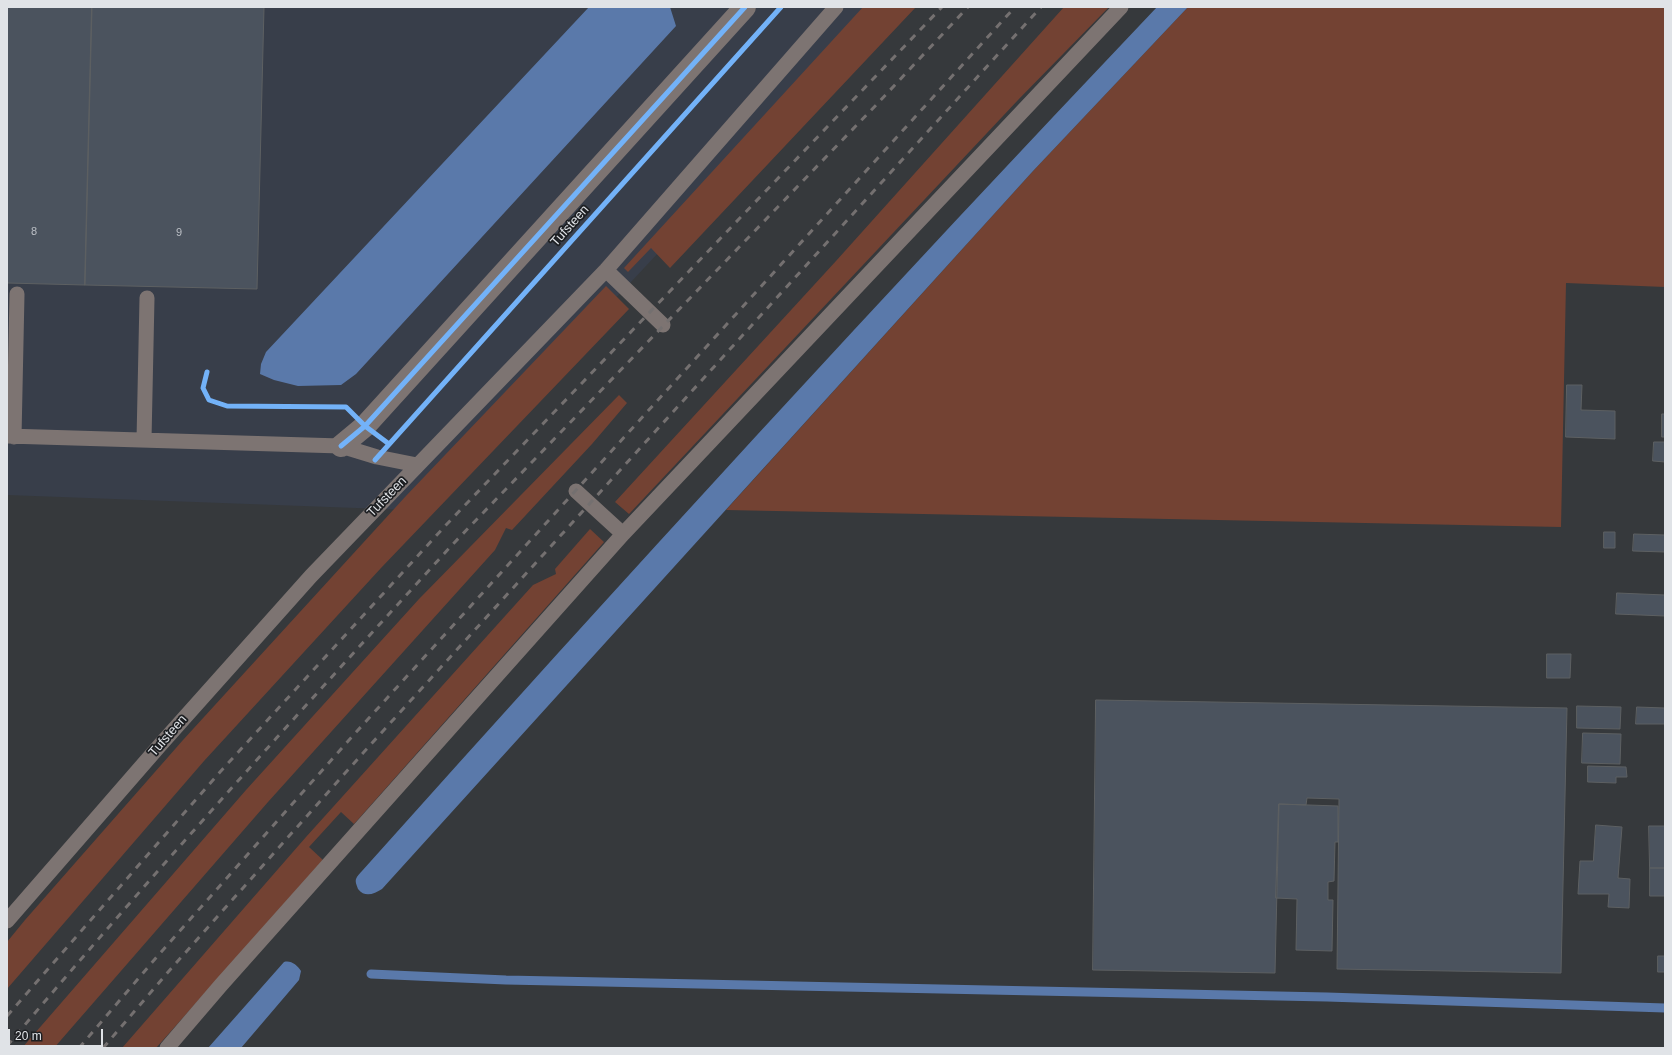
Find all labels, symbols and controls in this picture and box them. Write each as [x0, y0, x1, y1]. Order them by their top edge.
street label: Tufsteen [547, 202, 593, 250]
house number: 8 [31, 225, 37, 239]
house number: 9 [176, 226, 182, 240]
street label: Tufsteen [364, 474, 410, 520]
street label: Tufsteen [146, 712, 190, 760]
scale bar [10, 1021, 105, 1047]
text: 20 m [15, 1029, 42, 1043]

